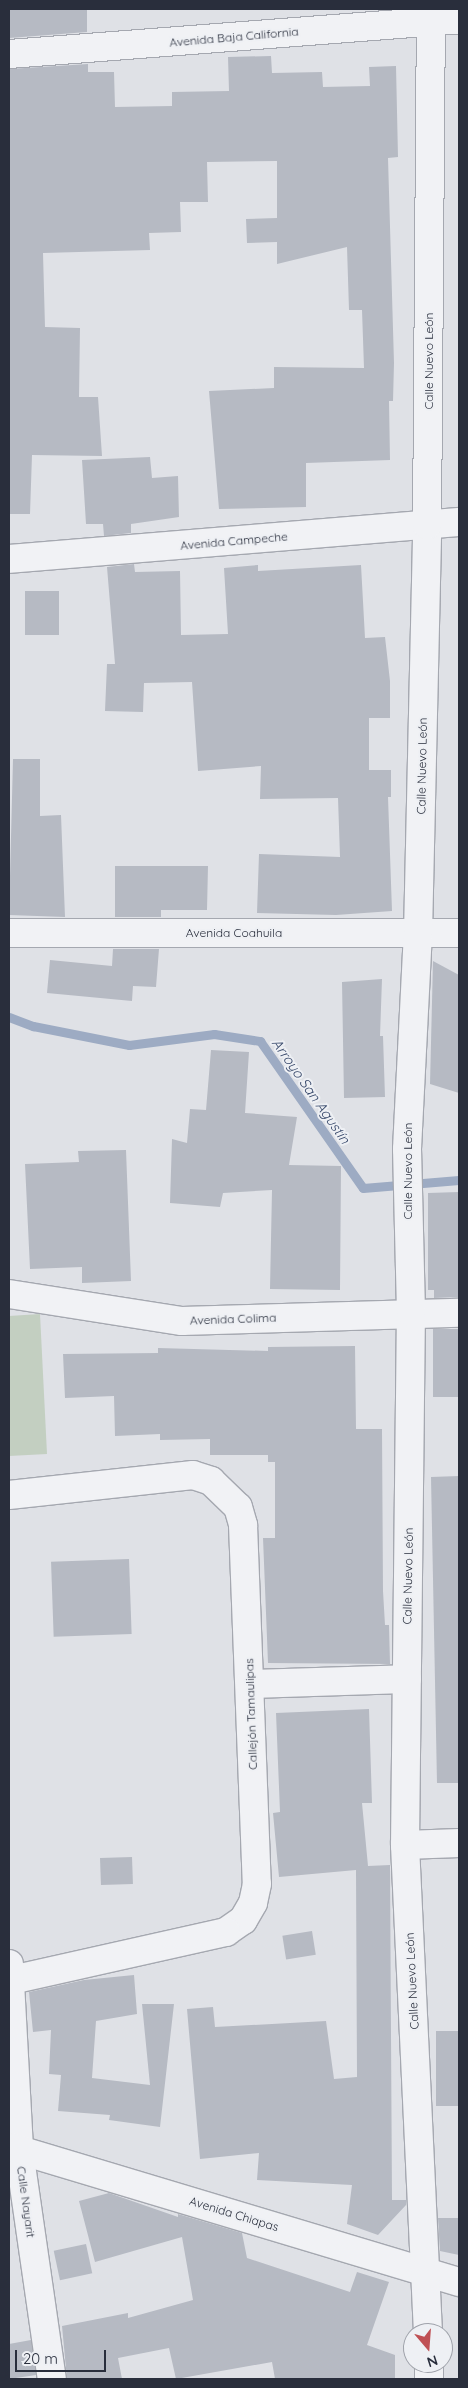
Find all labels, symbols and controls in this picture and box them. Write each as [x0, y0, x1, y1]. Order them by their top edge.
street label: Avenida Baja California [169, 24, 299, 50]
street label: Calle Nuevo León [422, 312, 436, 410]
street label: Avenida Campeche [180, 529, 288, 553]
street label: Calle Nuevo León [414, 717, 430, 815]
street label: Avenida Coahuila [186, 926, 282, 940]
water label: Arroyo San Agustín [268, 1035, 354, 1147]
street label: Calle Nuevo León [401, 1122, 415, 1220]
street label: Avenida Colima [190, 1310, 276, 1328]
street label: Calle Nuevo León [400, 1527, 416, 1625]
street label: Callejón Tamaulipas [242, 1658, 260, 1770]
street label: Calle Nuevo León [402, 1932, 422, 2030]
street label: Calle Nayarit [14, 2165, 38, 2239]
street label: Avenida Chiapas [188, 2194, 280, 2234]
north arrow [403, 2323, 453, 2373]
scale bar [18, 2340, 109, 2372]
text: 20 m [23, 2349, 58, 2368]
text: N [425, 2351, 440, 2371]

